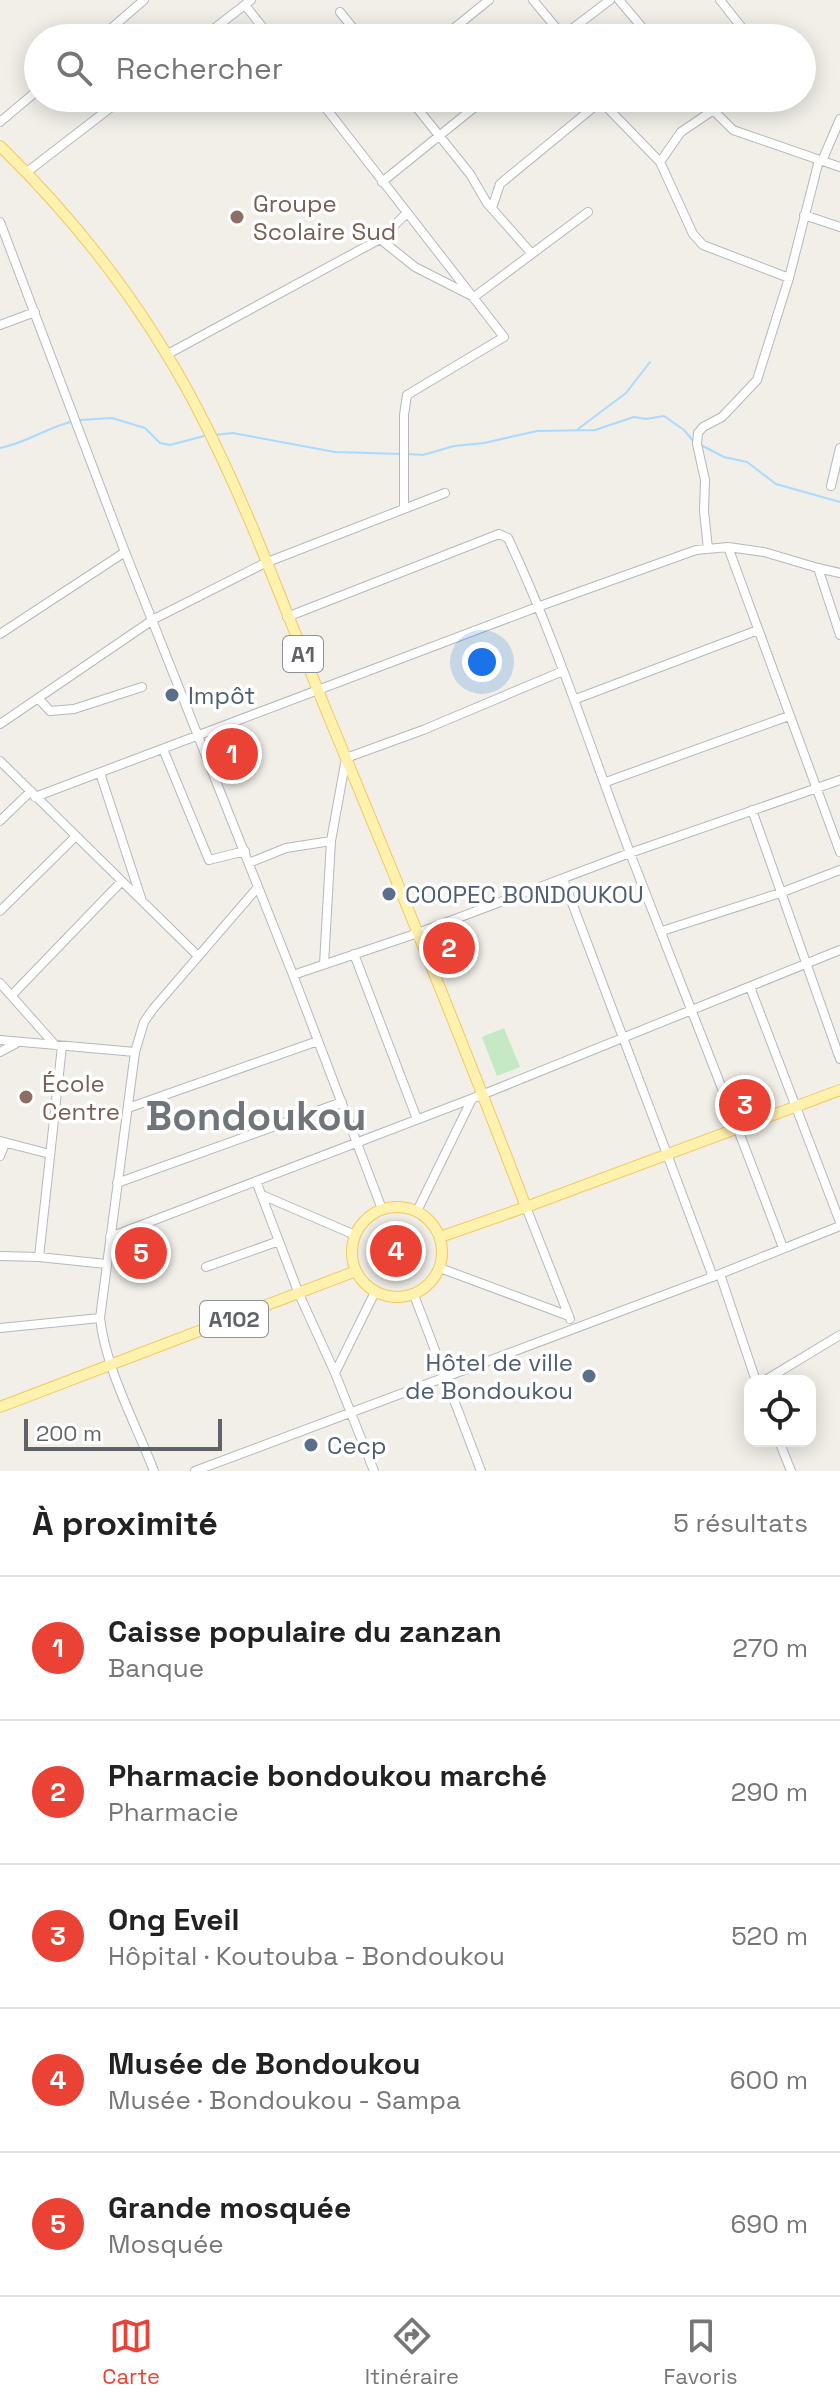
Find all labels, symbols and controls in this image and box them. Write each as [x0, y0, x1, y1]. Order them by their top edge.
search box [24, 24, 816, 112]
icon: search [52, 46, 96, 90]
text: Rechercher [116, 49, 283, 88]
place label: Groupe Scolaire Sud [253, 188, 396, 247]
marker: Groupe Scolaire Sud [228, 208, 246, 226]
road number: A1 [283, 636, 323, 672]
your location [462, 642, 502, 682]
place label: Impôt [188, 680, 255, 711]
marker: Impôt [163, 686, 181, 704]
pin: 1 [206, 724, 258, 784]
place label: COOPEC BONDOUKOU [405, 879, 644, 910]
marker: COOPEC BONDOUKOU [380, 885, 398, 903]
pin: 2 [423, 918, 475, 978]
place label: École Centre [42, 1068, 120, 1127]
pin: 3 [719, 1075, 771, 1135]
marker: École Centre [17, 1088, 35, 1106]
district label: Bondoukou [146, 1091, 366, 1142]
pin: 4 [370, 1221, 422, 1281]
pin: 5 [115, 1223, 167, 1283]
road number: A102 [200, 1301, 268, 1337]
place label: Hôtel de ville de Bondoukou [405, 1347, 573, 1406]
marker: Hôtel de ville de Bondoukou [580, 1367, 598, 1385]
map controls [744, 1375, 816, 1447]
button: locate [744, 1375, 816, 1447]
scale bar [24, 1415, 222, 1451]
text: 200 m [36, 1419, 102, 1447]
place label: Cecp [327, 1430, 386, 1461]
marker: Cecp [302, 1436, 320, 1454]
text: À proximité [32, 1502, 218, 1545]
text: 5 résultats [673, 1506, 808, 1540]
text: Caisse populaire du zanzan [108, 1612, 502, 1651]
text: 1 [52, 1631, 64, 1665]
text: 270 m [732, 1631, 808, 1665]
text: Banque [108, 1651, 204, 1685]
text: Pharmacie bondoukou marché [108, 1756, 547, 1795]
text: 2 [50, 1775, 66, 1809]
text: 290 m [731, 1775, 808, 1809]
text: Pharmacie [108, 1795, 239, 1829]
text: Ong Eveil [108, 1900, 239, 1939]
text: 3 [50, 1919, 66, 1953]
text: 520 m [731, 1919, 808, 1953]
text: Hôpital · Koutouba - Bondoukou [108, 1939, 505, 1973]
text: Musée de Bondoukou [108, 2044, 421, 2083]
text: 4 [50, 2063, 66, 2097]
text: 600 m [730, 2063, 808, 2097]
text: Musée · Bondoukou - Sampa [108, 2083, 461, 2117]
text: Grande mosquée [108, 2188, 351, 2227]
text: 5 [50, 2207, 66, 2241]
text: 690 m [730, 2207, 808, 2241]
text: Mosquée [108, 2227, 224, 2261]
tab: Carte [102, 2314, 160, 2390]
tab: Itinéraire [365, 2314, 459, 2390]
tab: Favoris [664, 2314, 738, 2390]

